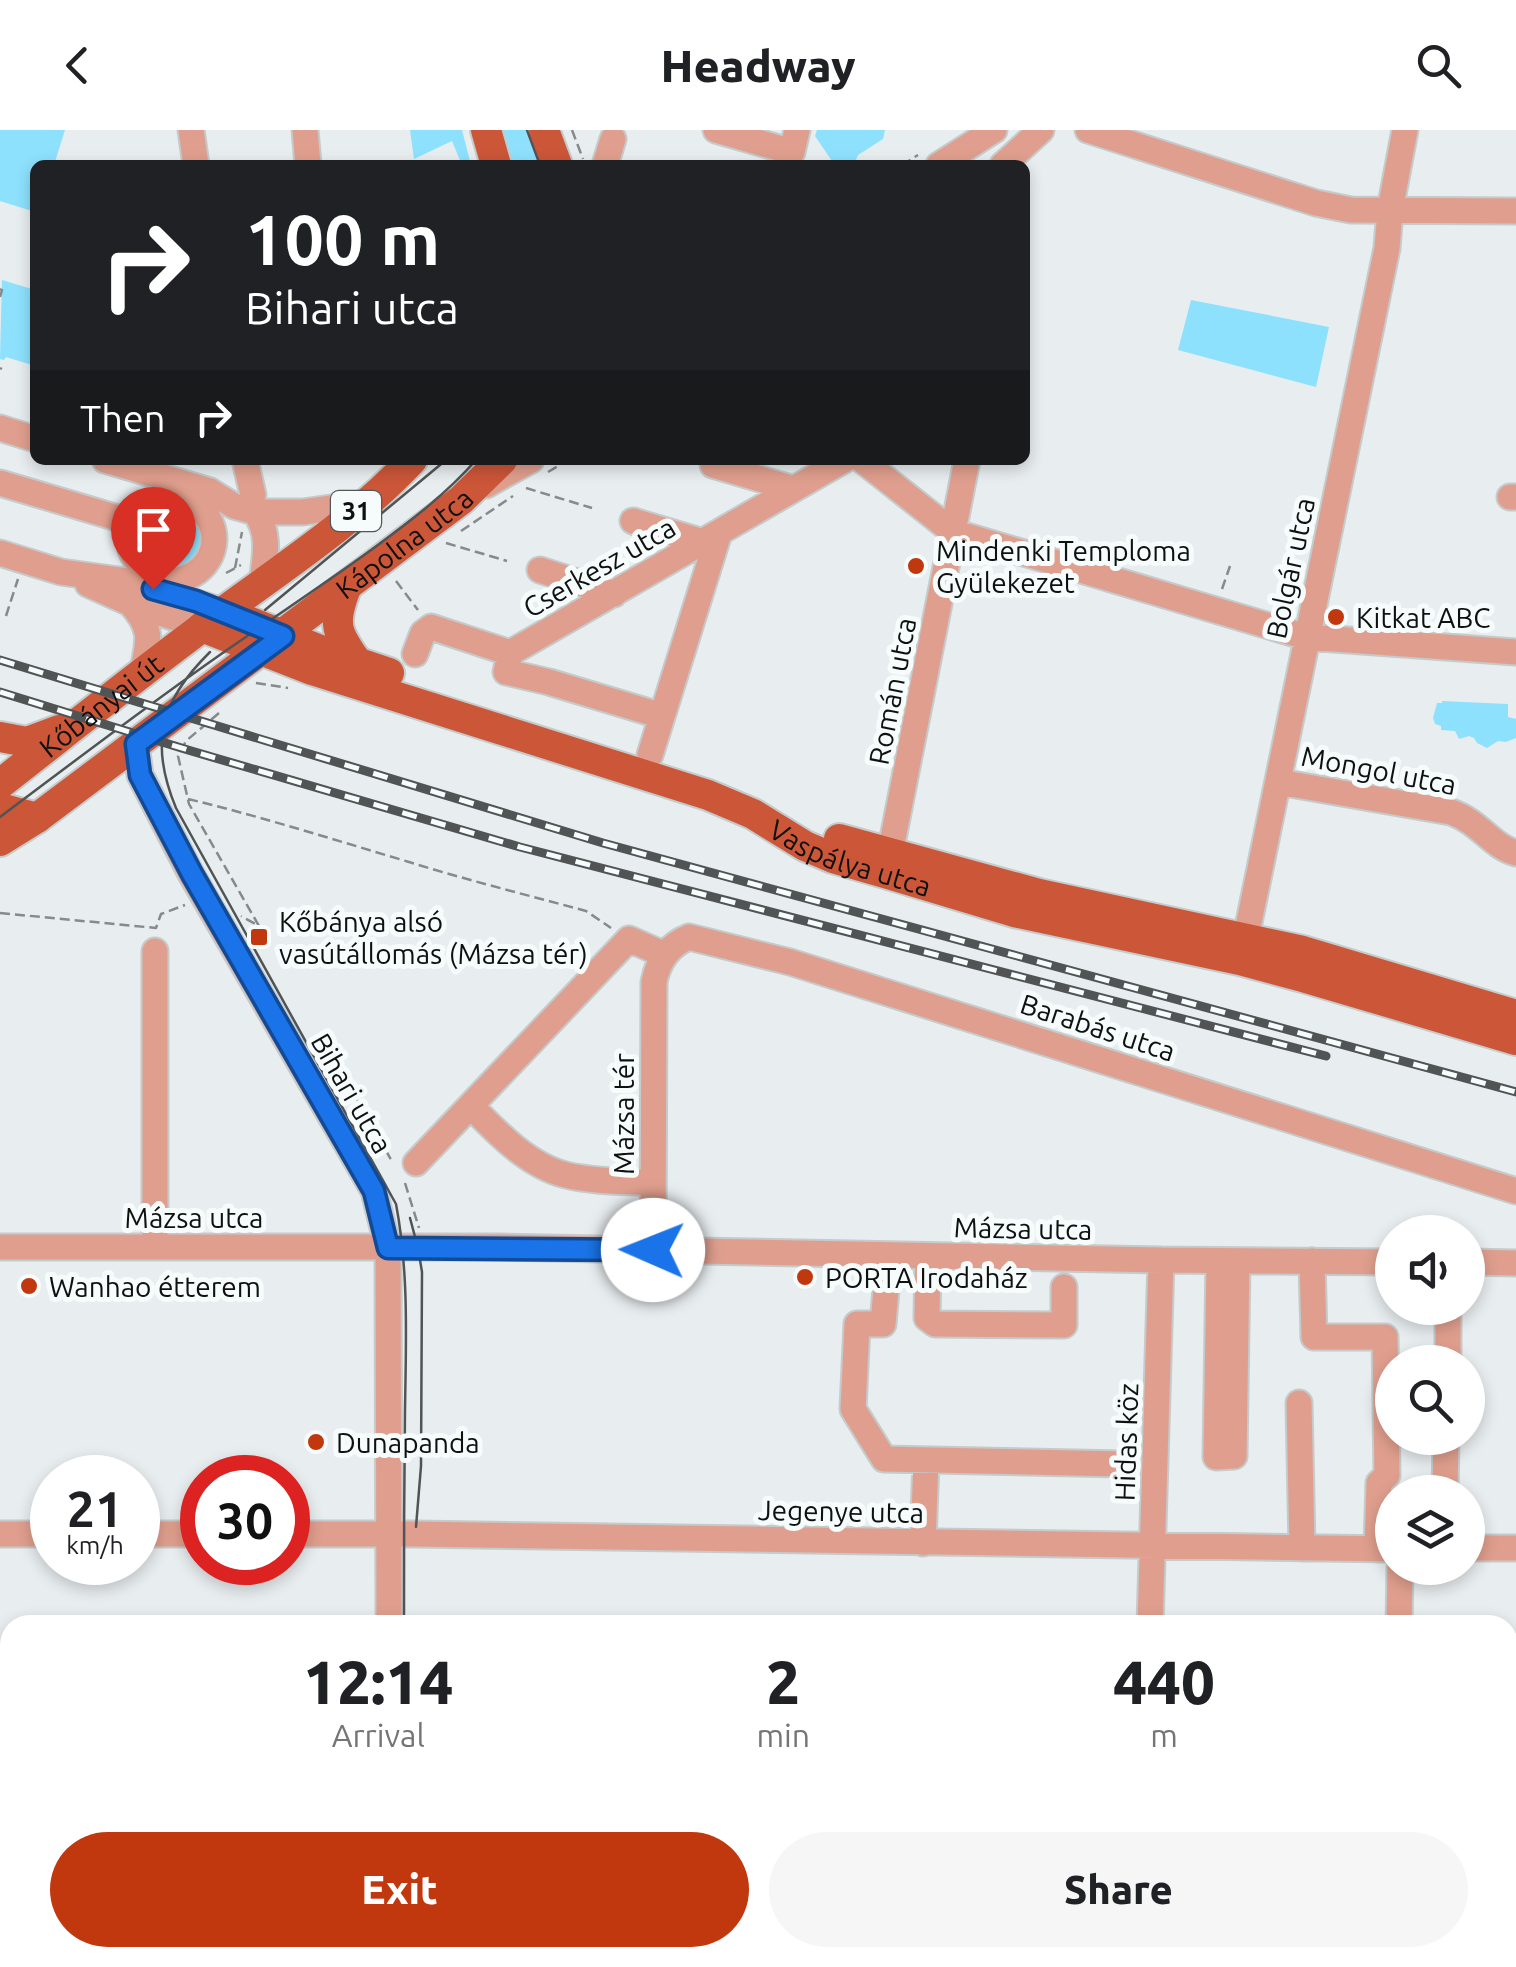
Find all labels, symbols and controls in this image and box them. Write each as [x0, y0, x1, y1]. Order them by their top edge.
icon: back [50, 38, 105, 93]
icon: search [1411, 38, 1466, 93]
text: Headway [660, 40, 856, 91]
icon: right [80, 200, 210, 330]
text: 100 m [245, 200, 440, 278]
text: Bihari utca [245, 282, 459, 333]
icon: right [186, 390, 241, 445]
text: Then [80, 397, 166, 439]
street label: Kápolna utca [329, 482, 479, 604]
pin [111, 487, 196, 590]
road number: 31 [331, 491, 381, 531]
street label: Bolgár utca [1260, 495, 1320, 641]
icon: arrive [126, 502, 181, 557]
street label: Cserkesz utca [518, 511, 680, 623]
place label: Mindenki Temploma Gyülekezet [936, 535, 1191, 598]
marker: Mindenki Temploma Gyülekezet [905, 555, 927, 577]
place label: Kitkat ABC [1356, 602, 1491, 633]
marker: Kitkat ABC [1325, 606, 1347, 628]
street label: Román utca [863, 615, 921, 767]
street label: Kőbányai út [33, 647, 169, 763]
street label: Mongol utca [1299, 740, 1459, 800]
street label: Vaspálya utca [764, 813, 935, 902]
place label: Kőbánya alsó vasútállomás (Mázsa tér) [279, 906, 588, 970]
marker: Kőbánya alsó vasútállomás (Mázsa tér) [248, 926, 270, 948]
street label: Barabás utca [1017, 987, 1179, 1067]
street label: Bihari utca [305, 1028, 399, 1158]
street label: Mázsa tér [608, 1053, 639, 1175]
position arrow [601, 1198, 705, 1302]
street label: Mázsa utca [125, 1202, 263, 1233]
street label: Mázsa utca [953, 1211, 1093, 1245]
map controls [1375, 1215, 1485, 1585]
button: sound [1375, 1215, 1485, 1325]
place label: PORTA Irodaház [825, 1262, 1028, 1293]
marker: PORTA Irodaház [794, 1266, 816, 1288]
place label: Wanhao étterem [49, 1271, 261, 1302]
marker: Wanhao étterem [18, 1275, 40, 1297]
button: search [1375, 1345, 1485, 1455]
street label: Hidas köz [1108, 1382, 1144, 1502]
place label: Dunapanda [336, 1427, 480, 1458]
marker: Dunapanda [305, 1431, 327, 1453]
speed limit sign: 30 [180, 1455, 310, 1585]
button: layers [1375, 1475, 1485, 1585]
text: 21 [67, 1480, 123, 1536]
street label: Jegenye utca [758, 1494, 924, 1528]
text: km/h [66, 1531, 124, 1559]
text: 12:14 [303, 1648, 453, 1715]
text: 2 [766, 1648, 800, 1715]
text: 440 [1113, 1648, 1215, 1715]
text: Arrival [332, 1717, 425, 1753]
text: min [756, 1717, 810, 1753]
text: m [1150, 1717, 1178, 1753]
button: Exit [50, 1832, 749, 1947]
button: Share [769, 1832, 1468, 1947]

